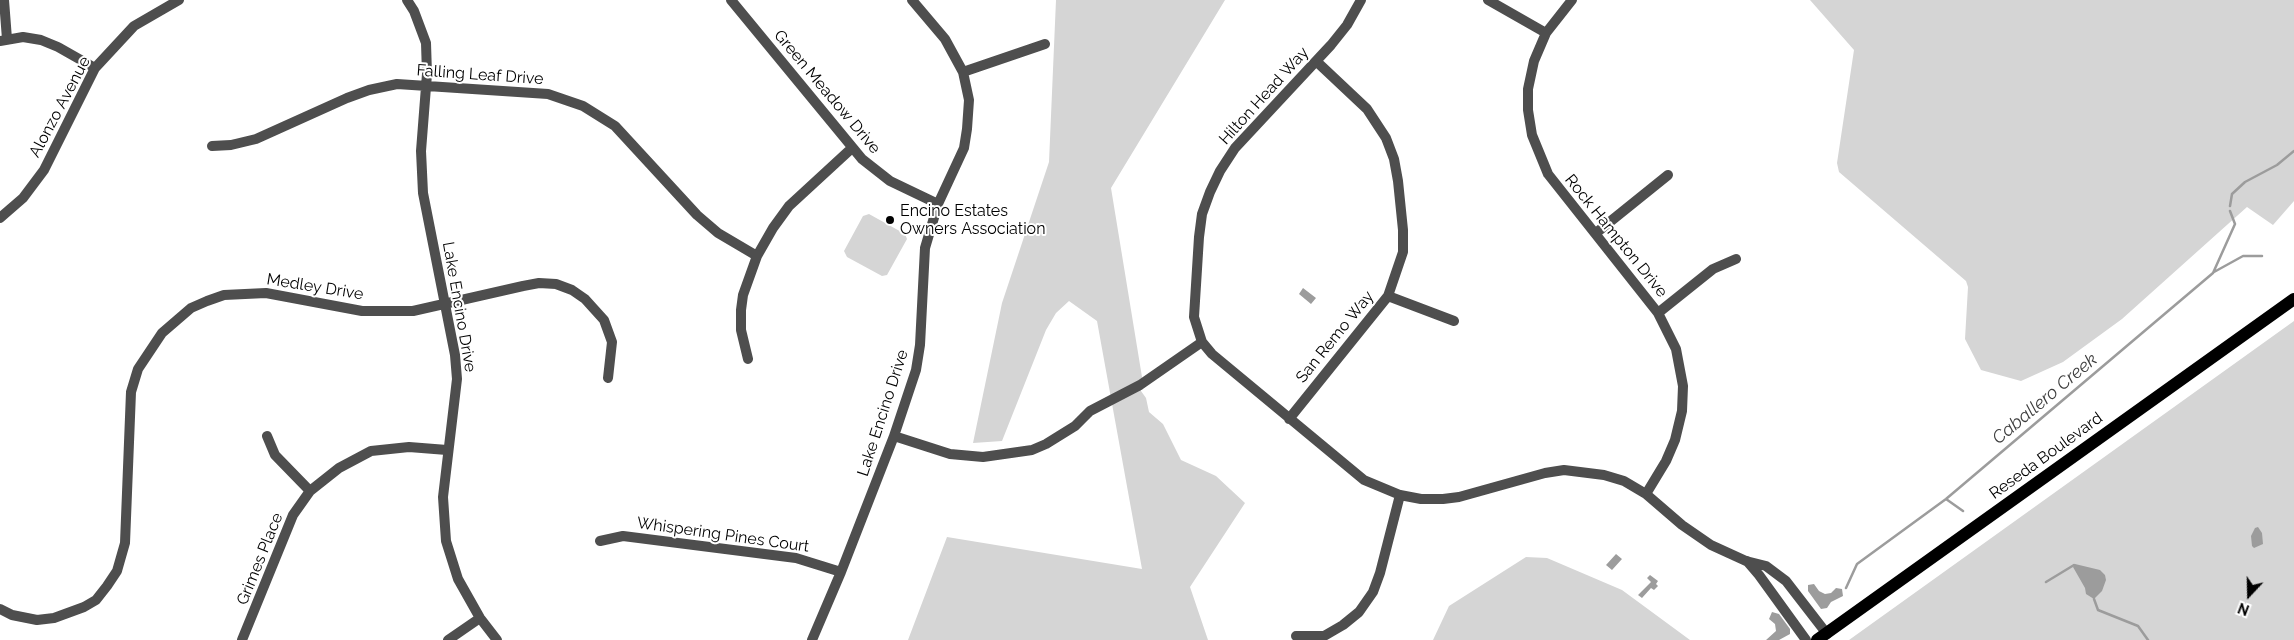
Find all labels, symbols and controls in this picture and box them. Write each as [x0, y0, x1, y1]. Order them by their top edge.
street label: Green Meadow Drive [770, 26, 884, 158]
street label: Hilton Head Way [1215, 43, 1313, 149]
street label: Alonzo Avenue [25, 53, 95, 161]
street label: Falling Leaf Drive [416, 61, 544, 89]
street label: Rock Hampton Drive [1561, 171, 1671, 301]
place label: Encino Estates Owners Association [900, 201, 1045, 239]
marker: Encino Estates Owners Association [884, 214, 896, 226]
street label: Lake Encino Drive [438, 240, 480, 374]
street label: Medley Drive [265, 270, 365, 304]
street label: San Remo Way [1292, 287, 1378, 387]
street label: Lake Encino Drive [853, 347, 913, 479]
water label: Caballero Creek [1988, 349, 2102, 449]
street label: Reseda Boulevard [1986, 409, 2106, 503]
street label: Grimes Place [233, 510, 287, 608]
street label: Whispering Pines Court [636, 513, 810, 557]
north arrow [2224, 570, 2274, 620]
text: N [2236, 600, 2251, 618]

